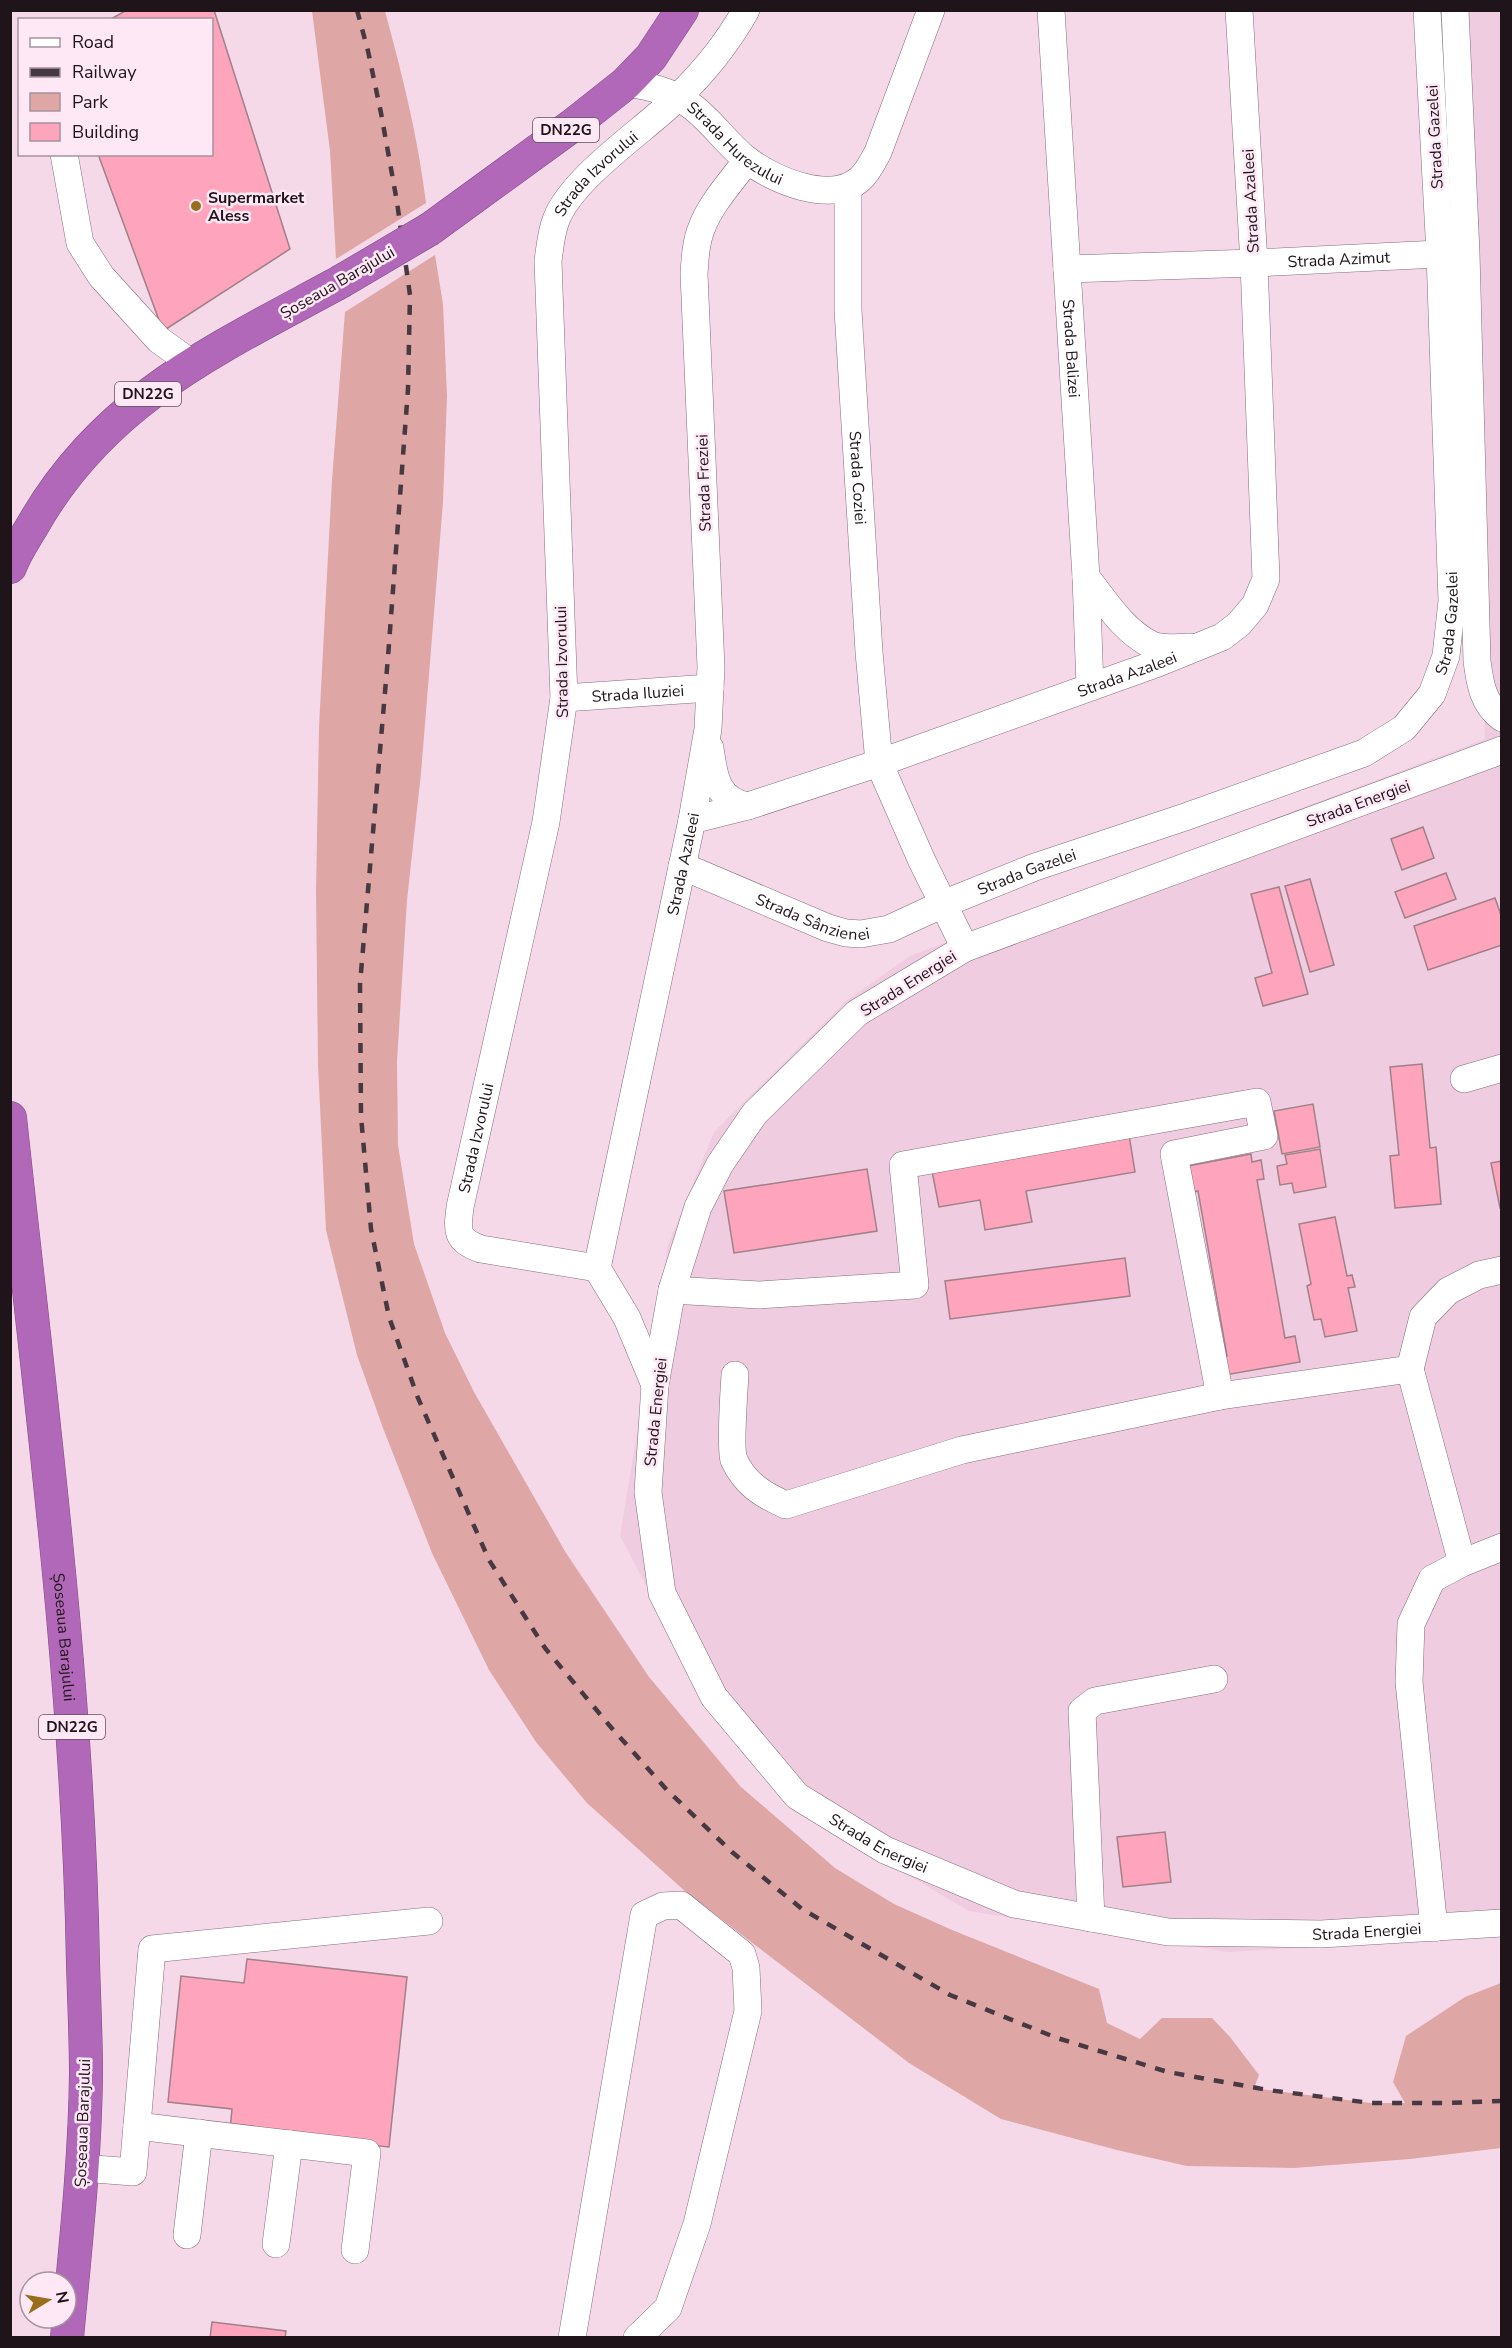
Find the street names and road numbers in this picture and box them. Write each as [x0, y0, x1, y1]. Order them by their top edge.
street label: Strada Gazelei [1421, 84, 1449, 190]
street label: Strada Hurezului [682, 97, 786, 191]
road number: DN22G [533, 118, 599, 142]
street label: Strada Izvorului [549, 126, 643, 221]
street label: Strada Azaleei [1237, 148, 1265, 254]
street label: Șoseaua Barajului [276, 241, 399, 325]
street label: Strada Azimut [1287, 246, 1391, 273]
street label: Strada Balizei [1057, 298, 1085, 398]
road number: DN22G [115, 382, 181, 406]
street label: Strada Coziei [843, 430, 871, 525]
street label: Strada Freziei [691, 434, 717, 532]
street label: Strada Gazelei [1430, 571, 1464, 678]
street label: Strada Izvorului [550, 606, 574, 718]
street label: Strada Azaleei [1074, 647, 1180, 703]
street label: Strada Iluziei [591, 680, 685, 708]
street label: Strada Energiei [1303, 775, 1413, 833]
street label: Strada Azaleei [662, 811, 705, 917]
street label: Strada Gazelei [974, 844, 1079, 901]
street label: Strada Sânzienei [752, 888, 872, 946]
street label: Strada Energiei [856, 946, 961, 1022]
street label: Strada Izvorului [453, 1081, 499, 1195]
street label: Strada Energiei [639, 1357, 673, 1468]
street label: Șoseaua Barajului [47, 1572, 80, 1702]
road number: DN22G [39, 1715, 105, 1739]
street label: Strada Energiei [825, 1808, 931, 1879]
street label: Strada Energiei [1312, 1918, 1422, 1946]
street label: Șoseaua Barajului [70, 2058, 96, 2188]

